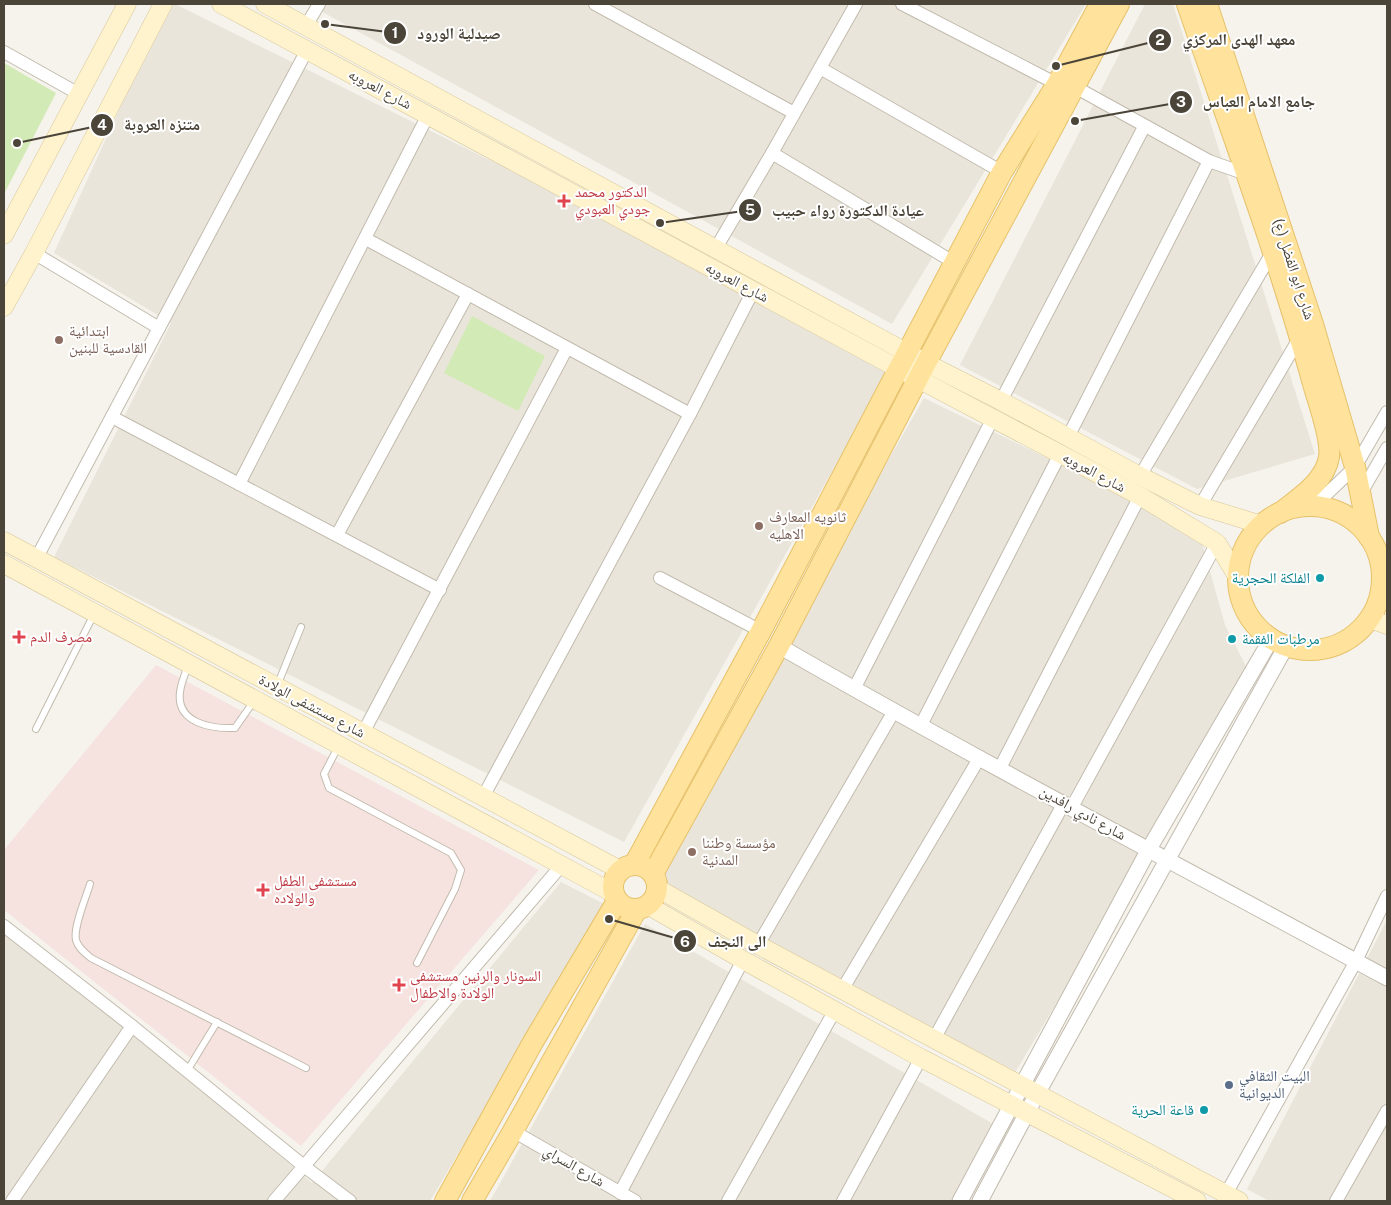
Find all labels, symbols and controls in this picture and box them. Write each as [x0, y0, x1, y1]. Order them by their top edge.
callout: صيدلية الورود [382, 18, 511, 49]
text: 1 [392, 24, 398, 41]
text: صيدلية الورود [417, 24, 501, 43]
callout: معهد الهدى المركزي [1148, 24, 1306, 55]
text: معهد الهدى المركزي [1183, 30, 1295, 52]
text: 2 [1155, 31, 1165, 48]
street label: شارع العروبه [345, 65, 415, 114]
callout: جامع الامام العباس [1168, 86, 1325, 117]
text: جامع الامام العباس [1203, 92, 1315, 113]
text: 3 [1176, 93, 1186, 110]
callout: متنزه العروبة [89, 109, 210, 140]
text: متنزه العروبة [124, 115, 200, 134]
text: 4 [97, 116, 107, 133]
place label: الدكتور محمد جودي العبودي [575, 183, 651, 221]
marker: الدكتور محمد جودي العبودي [557, 194, 571, 208]
callout: عيادة الدكتورة رواء حبيب [737, 195, 934, 226]
text: 5 [745, 201, 755, 218]
text: عيادة الدكتورة رواء حبيب [772, 201, 924, 220]
street label: شارع ابو الفضل (ع) [1268, 216, 1319, 322]
street label: شارع العروبه [702, 258, 772, 307]
place label: ابتدائية القادسية للبنين [69, 322, 147, 358]
marker: ابتدائية القادسية للبنين [53, 334, 65, 346]
street label: شارع العروبه [1059, 448, 1129, 497]
place label: ثانويه المعارف الاهليه [769, 508, 846, 542]
marker: ثانويه المعارف الاهليه [753, 520, 765, 532]
place label: الفلكة الحجرية [1232, 569, 1310, 587]
marker: الفلكة الحجرية [1314, 572, 1326, 584]
place label: مصرف الدم [30, 628, 92, 647]
marker: مصرف الدم [12, 630, 26, 644]
place label: مرطبات الفقمة [1242, 630, 1320, 648]
marker: مرطبات الفقمة [1226, 633, 1238, 645]
street label: شارع مستشفى الولادة [255, 670, 368, 743]
street label: شارع نادي رافدين [1035, 782, 1129, 847]
place label: مؤسسة وطننا المدنية [702, 834, 776, 868]
marker: مؤسسة وطننا المدنية [686, 846, 698, 858]
place label: مستشفى الطفل والولاده [274, 872, 357, 907]
marker: مستشفى الطفل والولاده [256, 883, 270, 897]
callout: الى النجف [672, 926, 777, 957]
text: الى النجف [707, 932, 767, 951]
text: 6 [680, 933, 690, 950]
place label: السونار والرنين مستشفى الولادة والاطفال [410, 967, 541, 1003]
marker: السونار والرنين مستشفى الولادة والاطفال [392, 978, 406, 992]
place label: البيت الثقافي الديوانية [1239, 1067, 1310, 1102]
marker: البيت الثقافي الديوانية [1223, 1079, 1235, 1091]
place label: قاعة الحرية [1131, 1101, 1194, 1119]
marker: قاعة الحرية [1198, 1104, 1210, 1116]
street label: شارع السراي [539, 1141, 608, 1193]

